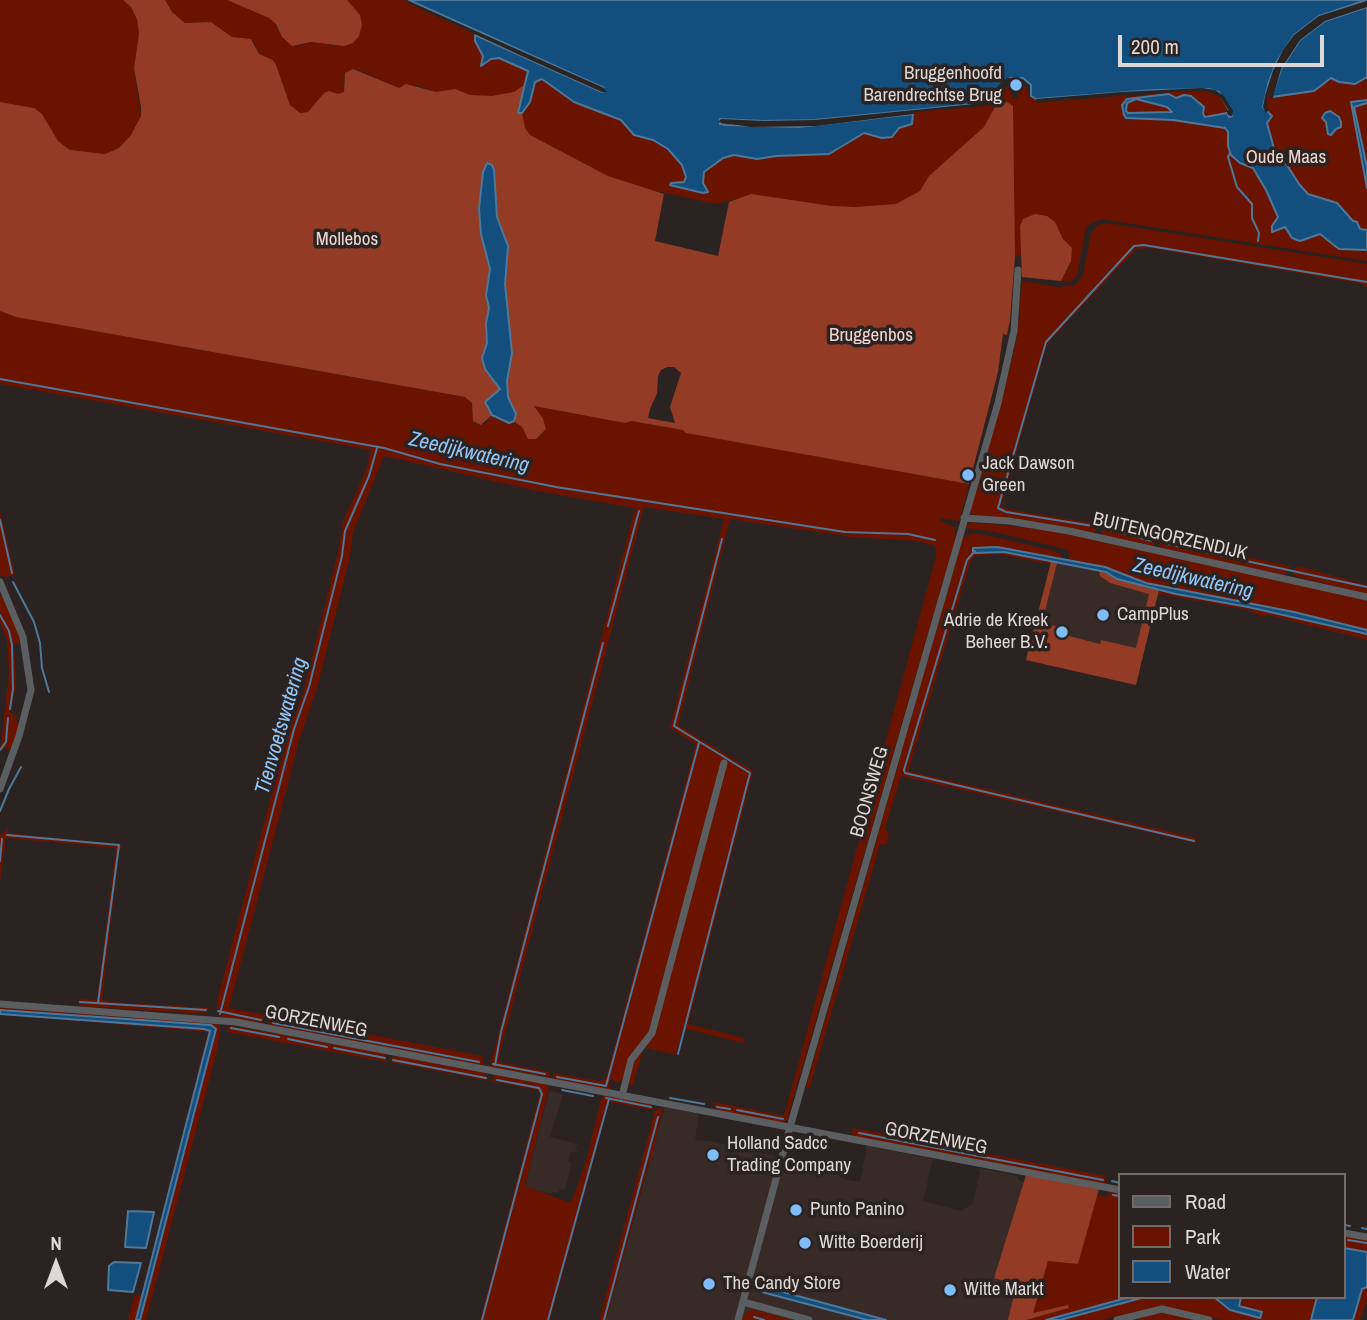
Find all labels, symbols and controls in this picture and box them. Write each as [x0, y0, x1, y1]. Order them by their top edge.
scale bar [1122, 21, 1328, 65]
text: 200 m [1131, 32, 1179, 61]
place label: Bruggenhoofd Barendrechtse Brug [863, 63, 1002, 107]
marker: Bruggenhoofd Barendrechtse Brug [1008, 77, 1024, 93]
park label: Oude Maas [1246, 147, 1326, 169]
park label: Mollebos [316, 229, 378, 251]
park label: Bruggenbos [829, 325, 913, 347]
water label: Zeedijkwatering [406, 427, 532, 479]
place label: Jack Dawson Green [982, 453, 1075, 497]
marker: Jack Dawson Green [960, 467, 976, 483]
street label: BUITENGORZENDIJK [1091, 508, 1249, 566]
water label: Zeedijkwatering [1130, 553, 1256, 605]
place label: CampPlus [1117, 604, 1189, 626]
marker: CampPlus [1095, 607, 1111, 623]
place label: Adrie de Kreek Beheer B.V. [944, 610, 1048, 654]
marker: Adrie de Kreek Beheer B.V. [1054, 624, 1070, 640]
water label: Tienvoetswatering [250, 655, 314, 797]
street label: BOONSWEG [846, 744, 894, 840]
street label: GORZENWEG [263, 1001, 369, 1043]
street label: GORZENWEG [883, 1118, 989, 1160]
place label: Holland Sadcc Trading Company [727, 1133, 851, 1177]
marker: Holland Sadcc Trading Company [705, 1147, 721, 1163]
legend [1118, 1173, 1346, 1299]
text: Road [1185, 1187, 1226, 1216]
place label: Punto Panino [810, 1199, 904, 1221]
marker: Punto Panino [788, 1202, 804, 1218]
text: Park [1185, 1222, 1220, 1251]
north arrow [21, 1229, 91, 1299]
text: N [50, 1230, 62, 1256]
place label: Witte Boerderij [819, 1232, 923, 1254]
marker: Witte Boerderij [797, 1235, 813, 1251]
text: Water [1185, 1257, 1230, 1286]
place label: The Candy Store [723, 1273, 841, 1295]
marker: The Candy Store [701, 1276, 717, 1292]
place label: Witte Markt [964, 1279, 1044, 1301]
marker: Witte Markt [942, 1282, 958, 1298]

